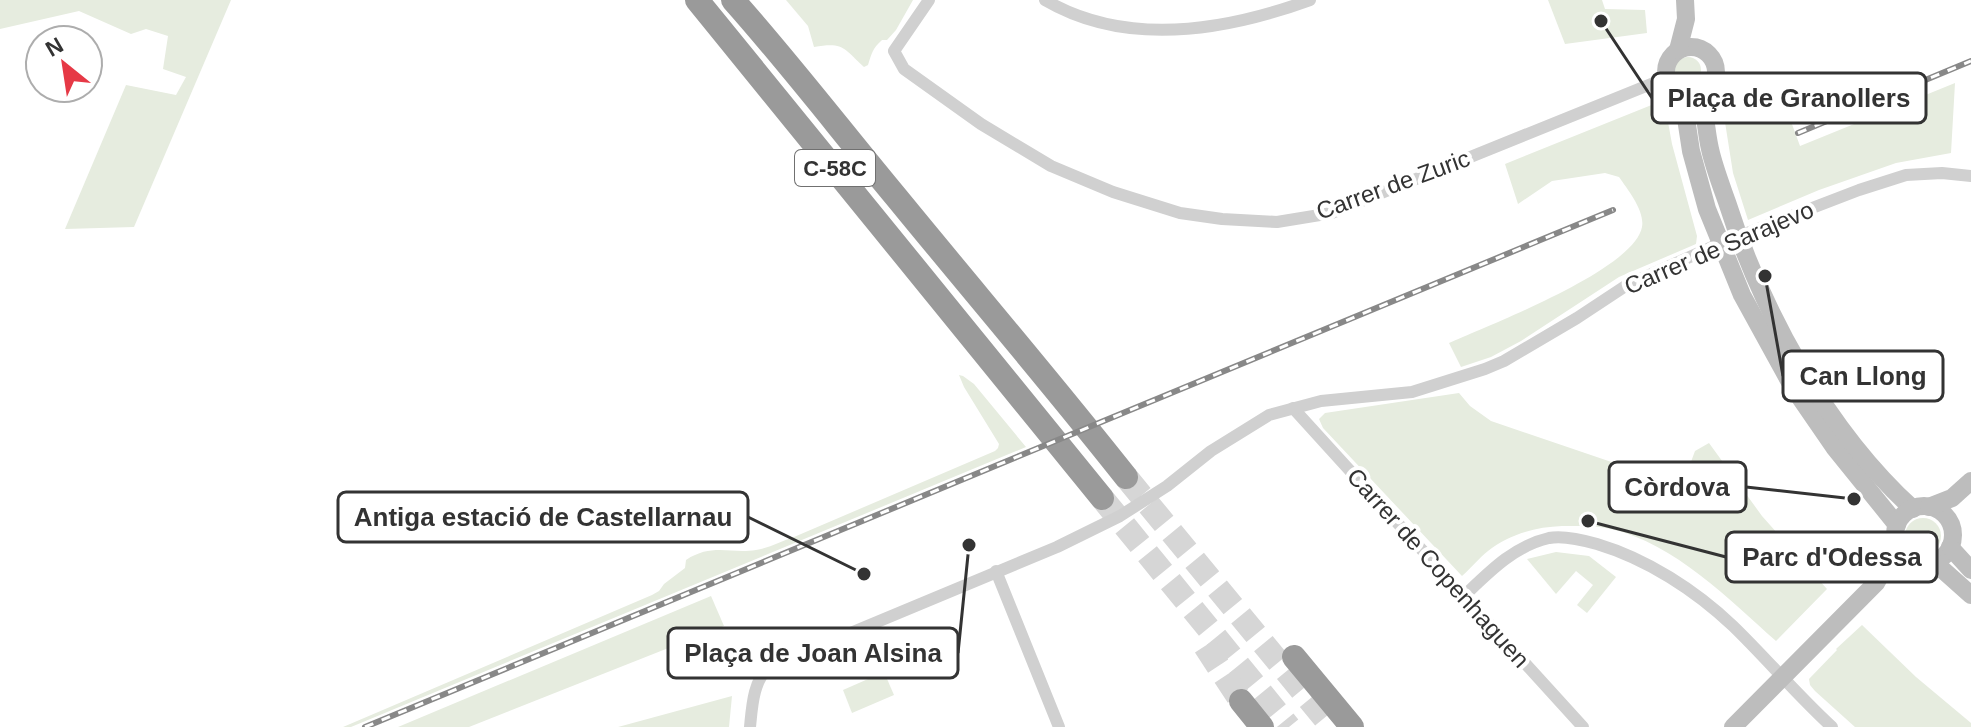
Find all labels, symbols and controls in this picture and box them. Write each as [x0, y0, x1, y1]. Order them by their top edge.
north arrow [24, 24, 104, 104]
text: N [41, 32, 67, 62]
callout: Plaça de Granollers [1652, 73, 1926, 123]
text: Plaça de Granollers [1668, 83, 1910, 113]
street label: Carrer de Zuric [1312, 144, 1473, 225]
road number: C-58C [795, 150, 875, 186]
street label: Carrer de Sarajevo [1620, 195, 1817, 300]
callout: Can Llong [1783, 351, 1943, 401]
text: Can Llong [1799, 361, 1927, 391]
street label: Carrer de Copenhaguen [1342, 462, 1535, 673]
callout: Còrdova [1609, 462, 1746, 512]
text: Còrdova [1624, 472, 1730, 502]
callout: Antiga estació de Castellarnau [338, 492, 748, 542]
text: Antiga estació de Castellarnau [354, 502, 732, 532]
callout: Parc d'Odessa [1726, 532, 1937, 582]
text: Parc d'Odessa [1742, 542, 1922, 572]
callout: Plaça de Joan Alsina [668, 628, 958, 678]
text: Plaça de Joan Alsina [684, 638, 942, 668]

